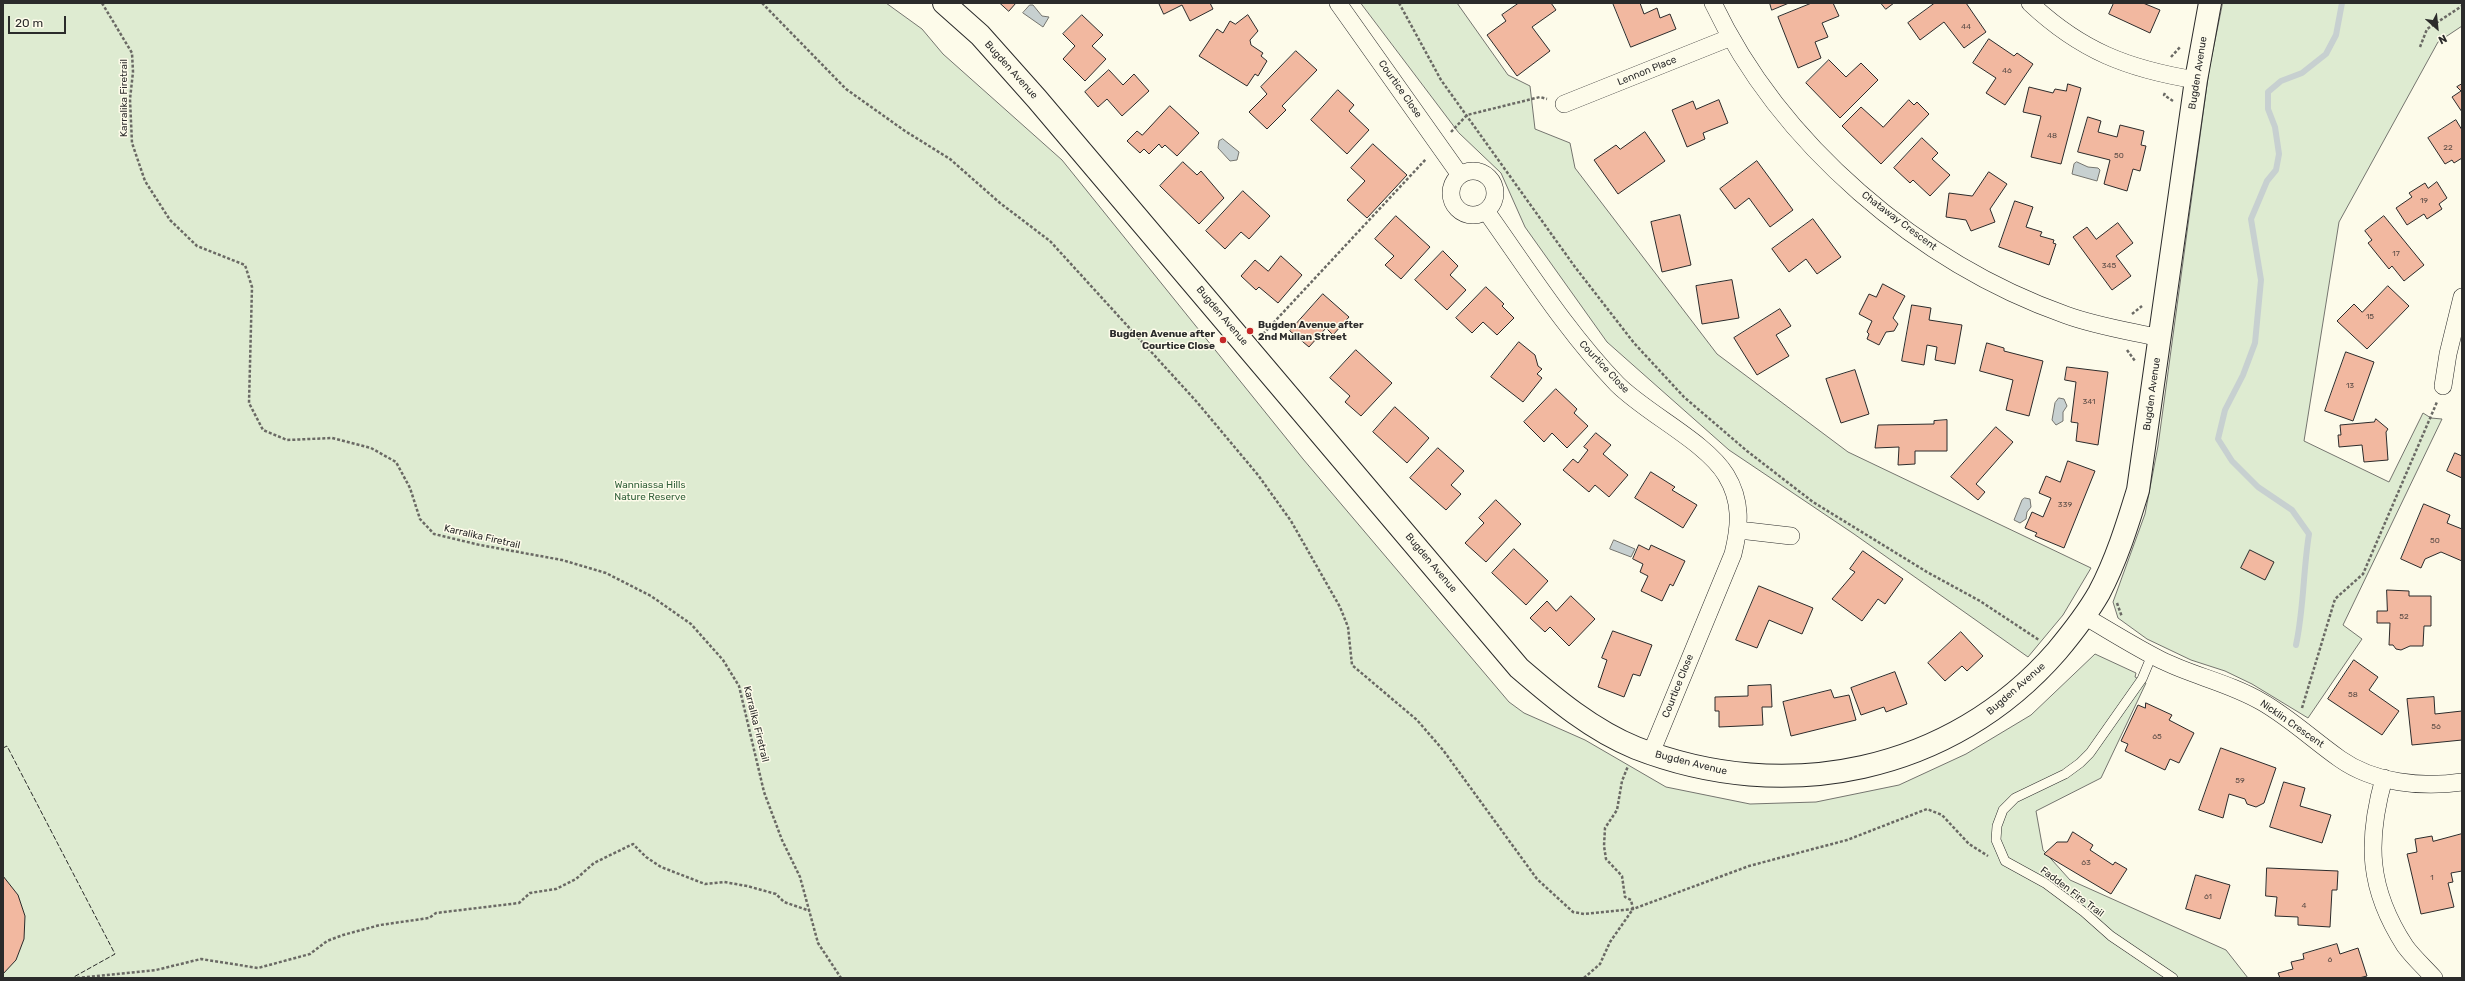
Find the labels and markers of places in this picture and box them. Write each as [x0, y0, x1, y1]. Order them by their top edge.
place label: Bugden Avenue after 2nd Mullan Street [1258, 319, 1363, 342]
marker: Bugden Avenue after 2nd Mullan Street [1245, 326, 1255, 336]
place label: Bugden Avenue after Courtice Close [1110, 328, 1215, 352]
marker: Bugden Avenue after Courtice Close [1218, 335, 1228, 345]

